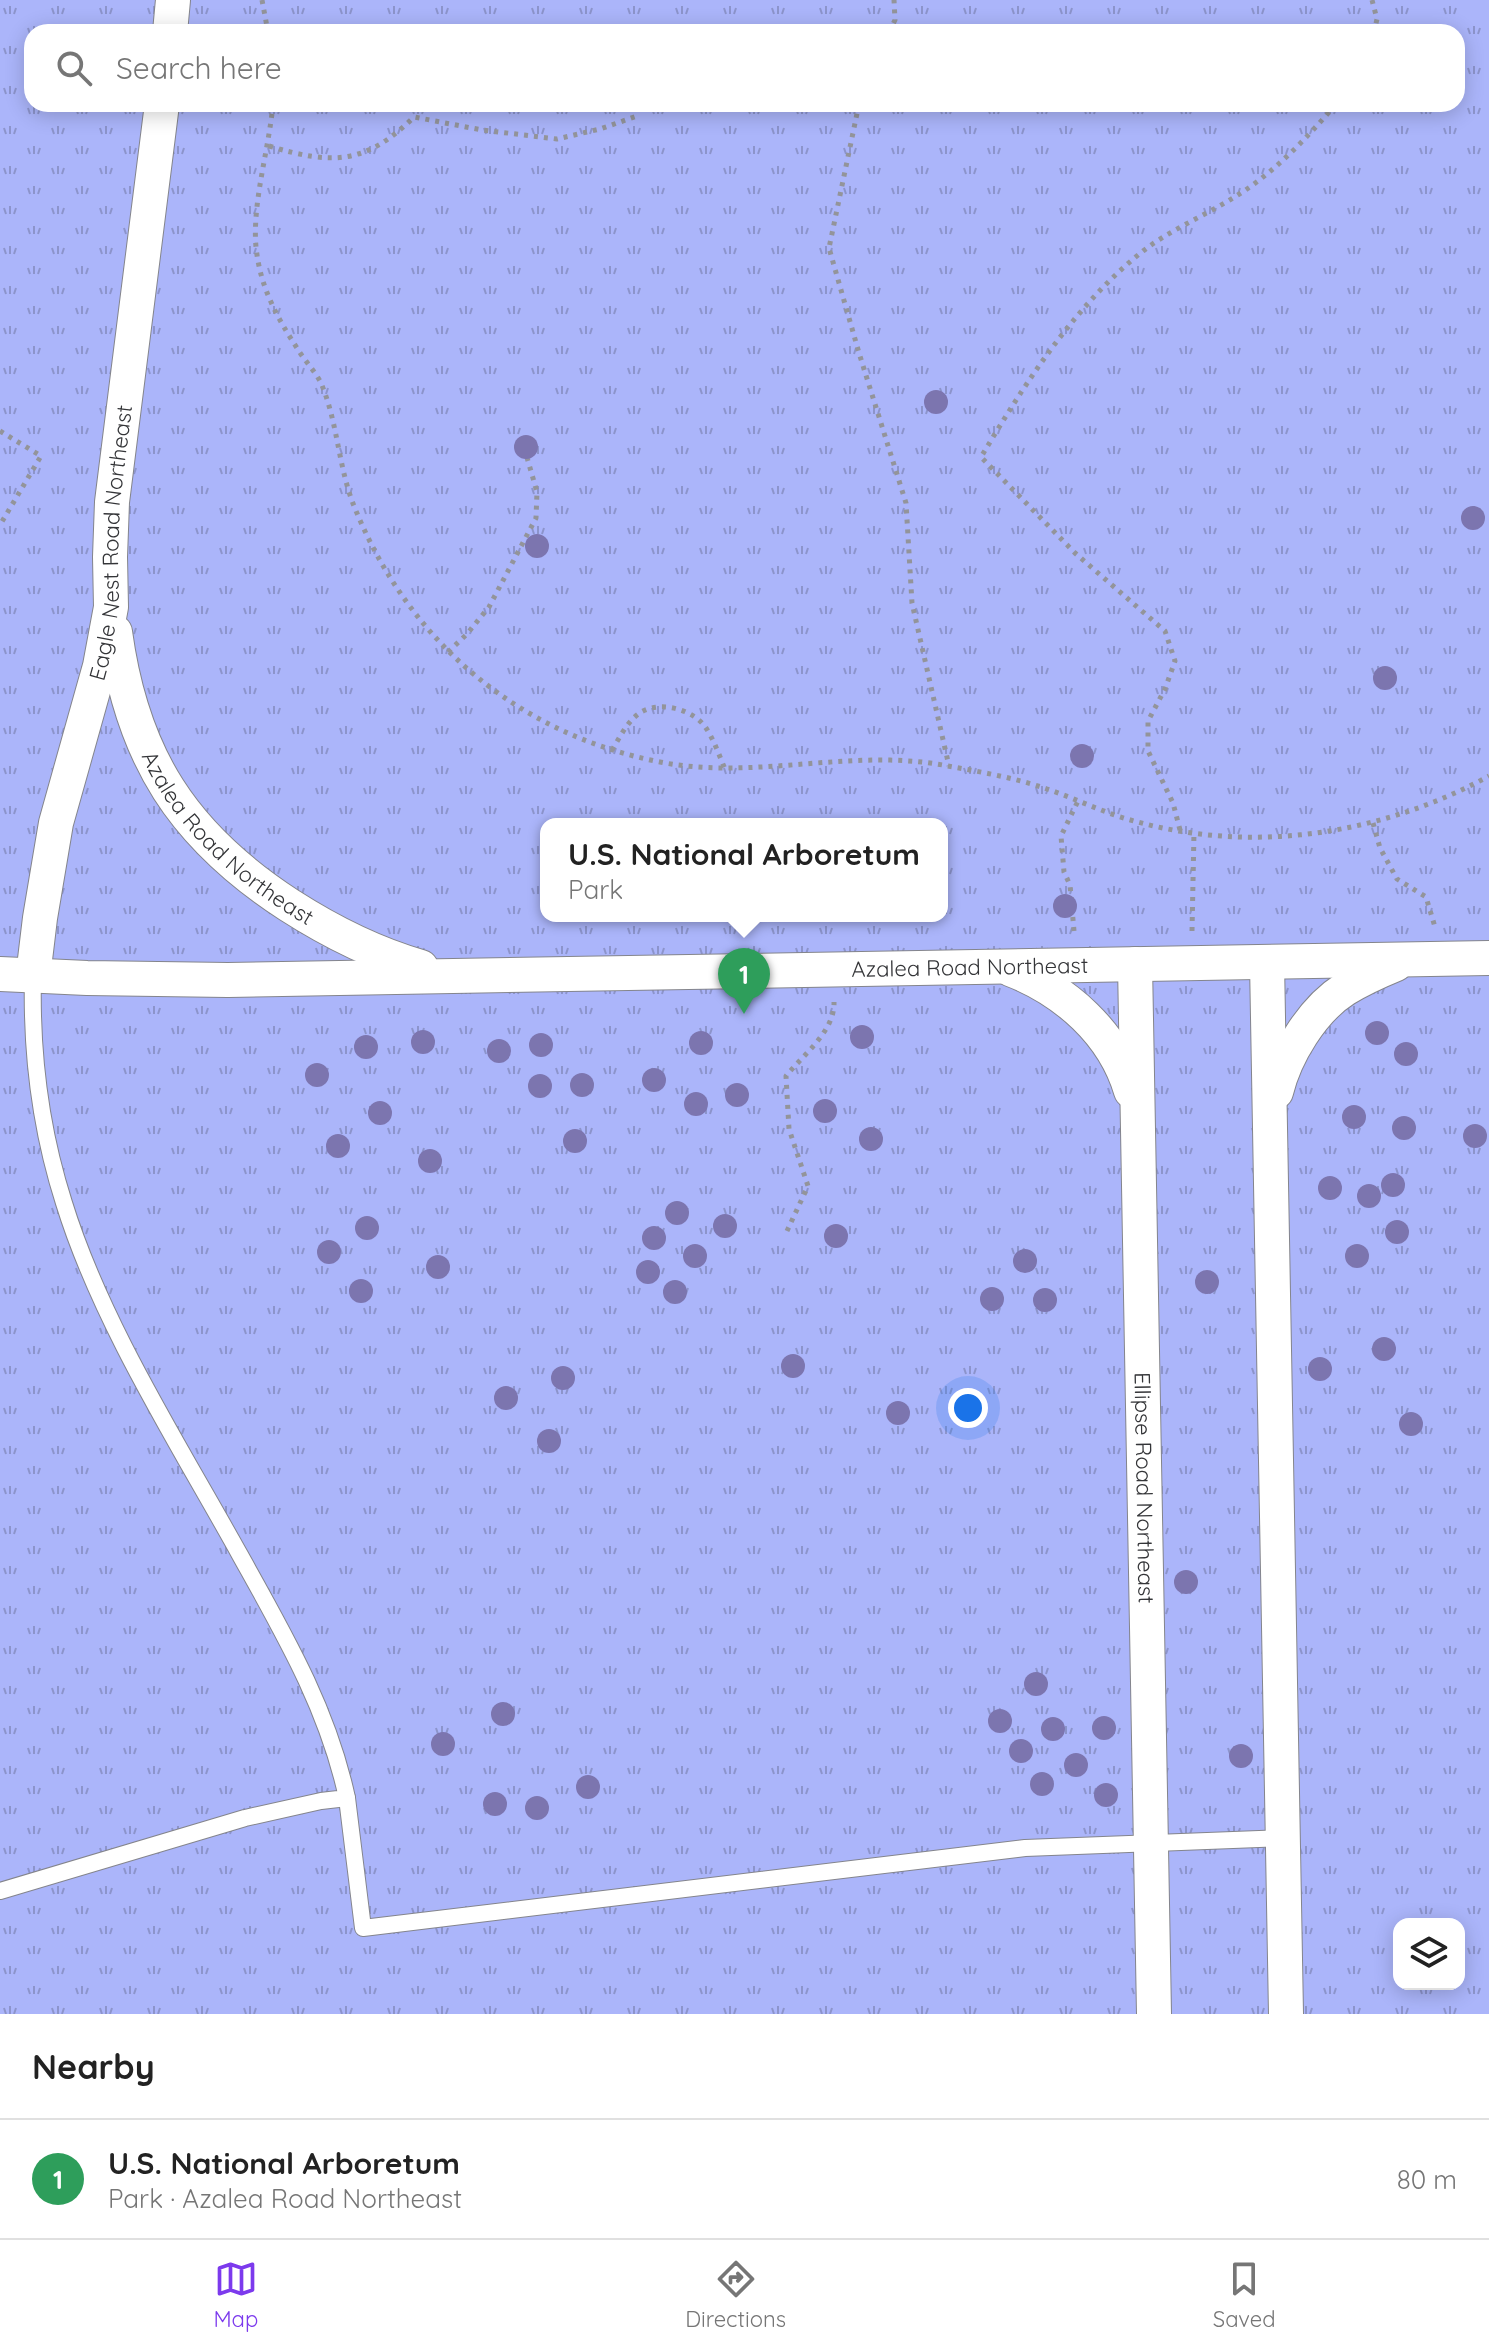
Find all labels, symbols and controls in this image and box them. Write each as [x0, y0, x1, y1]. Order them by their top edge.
search box [24, 24, 1465, 112]
icon: search [52, 46, 96, 90]
text: Search here [116, 49, 282, 87]
street label: Eagle Nest Road Northeast [83, 403, 138, 684]
street label: Azalea Road Northeast [136, 746, 319, 931]
popup [540, 818, 948, 922]
text: U.S. National Arboretum [568, 835, 920, 873]
text: Park [568, 873, 623, 906]
pin: 1 [718, 948, 770, 1014]
street label: Azalea Road Northeast [851, 951, 1088, 983]
street label: Ellipse Road Northeast [1128, 1372, 1161, 1604]
your location [948, 1388, 988, 1428]
map controls [1393, 1918, 1465, 1990]
button: layers [1393, 1918, 1465, 1990]
text: Nearby [32, 2045, 155, 2088]
text: U.S. National Arboretum [108, 2144, 460, 2182]
text: 1 [53, 2163, 63, 2196]
text: 80 m [1397, 2163, 1457, 2196]
text: Park · Azalea Road Northeast [108, 2182, 462, 2215]
tab: Map [213, 2257, 258, 2333]
tab: Directions [685, 2257, 786, 2333]
tab: Saved [1213, 2257, 1276, 2333]

